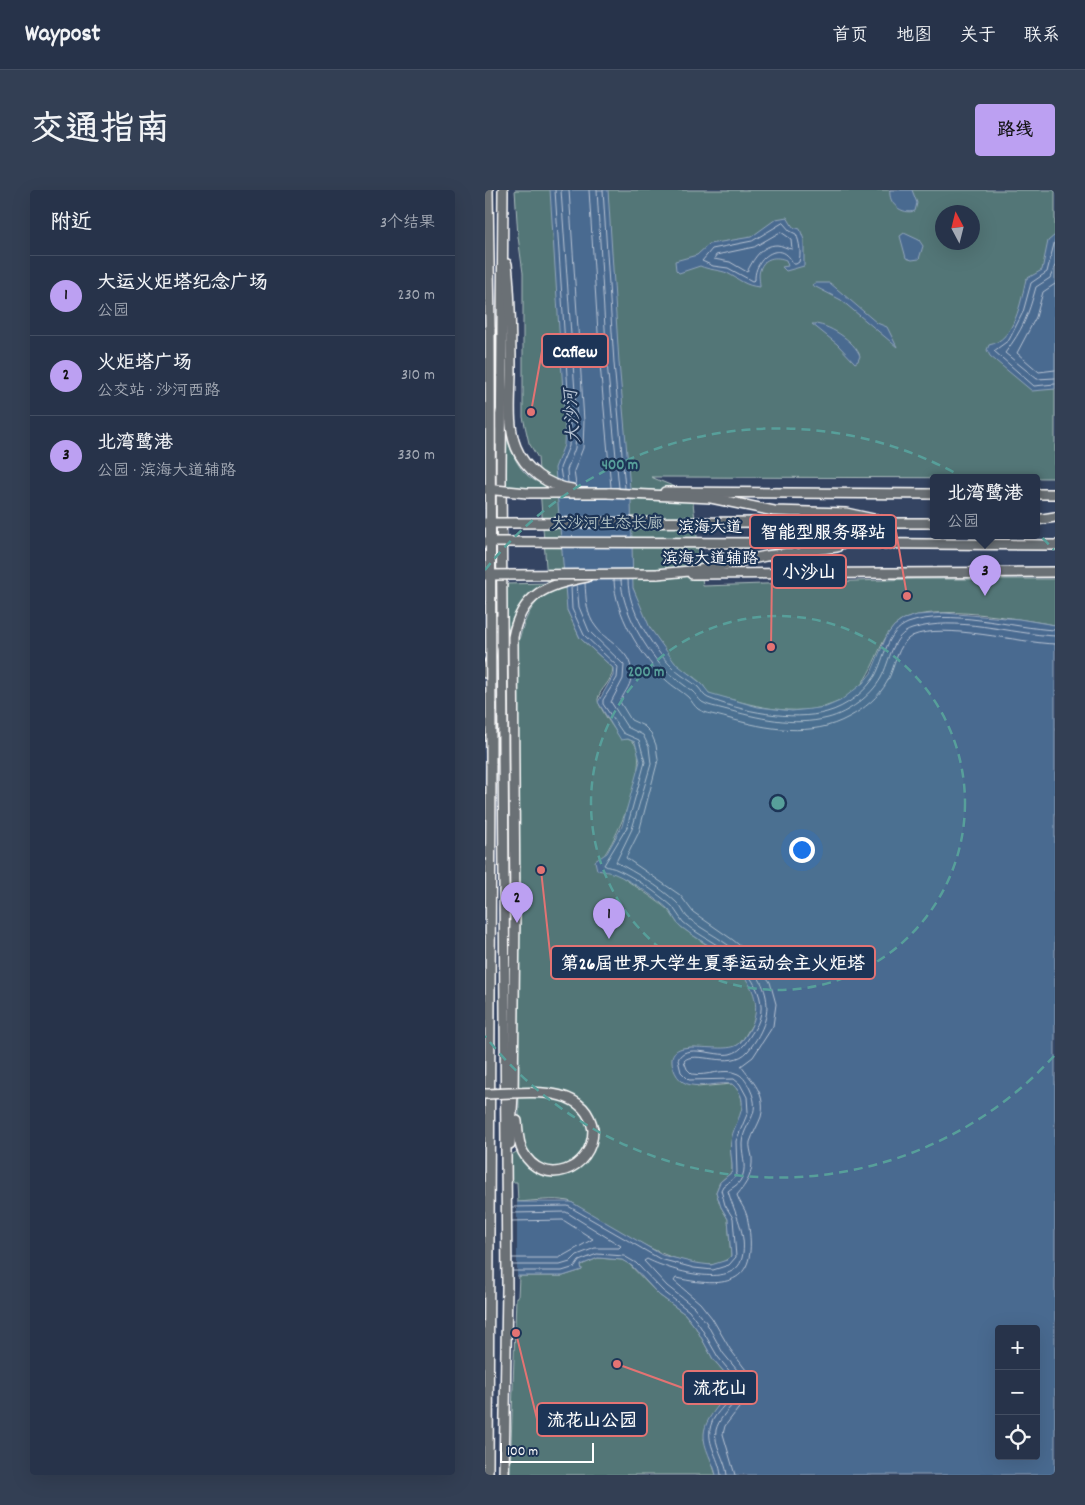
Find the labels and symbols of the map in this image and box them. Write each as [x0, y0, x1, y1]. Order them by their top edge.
north arrow [935, 205, 980, 250]
callout: Cafiew [542, 334, 608, 367]
text: Cafiew [552, 341, 598, 366]
water label: 大沙河 [559, 385, 588, 444]
text: 400 m [602, 455, 638, 477]
park label: 大沙河生态长廊 [551, 513, 663, 536]
callout: 智能型服务驿站 [750, 515, 896, 548]
street label: 滨海大道 [678, 517, 742, 540]
text: 智能型服务驿站 [760, 522, 886, 547]
street label: 滨海大道辅路 [662, 548, 758, 571]
callout: 小沙山 [772, 555, 846, 588]
pin: 3 [969, 555, 1001, 596]
text: 小沙山 [782, 562, 836, 587]
text: 200 m [628, 662, 664, 684]
centre of rings [769, 794, 787, 812]
your location [789, 837, 815, 863]
pin: 2 [501, 882, 533, 923]
pin: 1 [593, 898, 625, 939]
callout: 第26届世界大学生夏季运动会主火炬塔 [551, 946, 875, 979]
text: 第26届世界大学生夏季运动会主火炬塔 [561, 953, 865, 978]
callout: 流花山 [683, 1371, 757, 1404]
text: 流花山 [693, 1378, 747, 1403]
callout: 流花山公园 [537, 1403, 647, 1436]
text: 流花山公园 [547, 1410, 637, 1435]
scale bar [500, 1440, 594, 1463]

